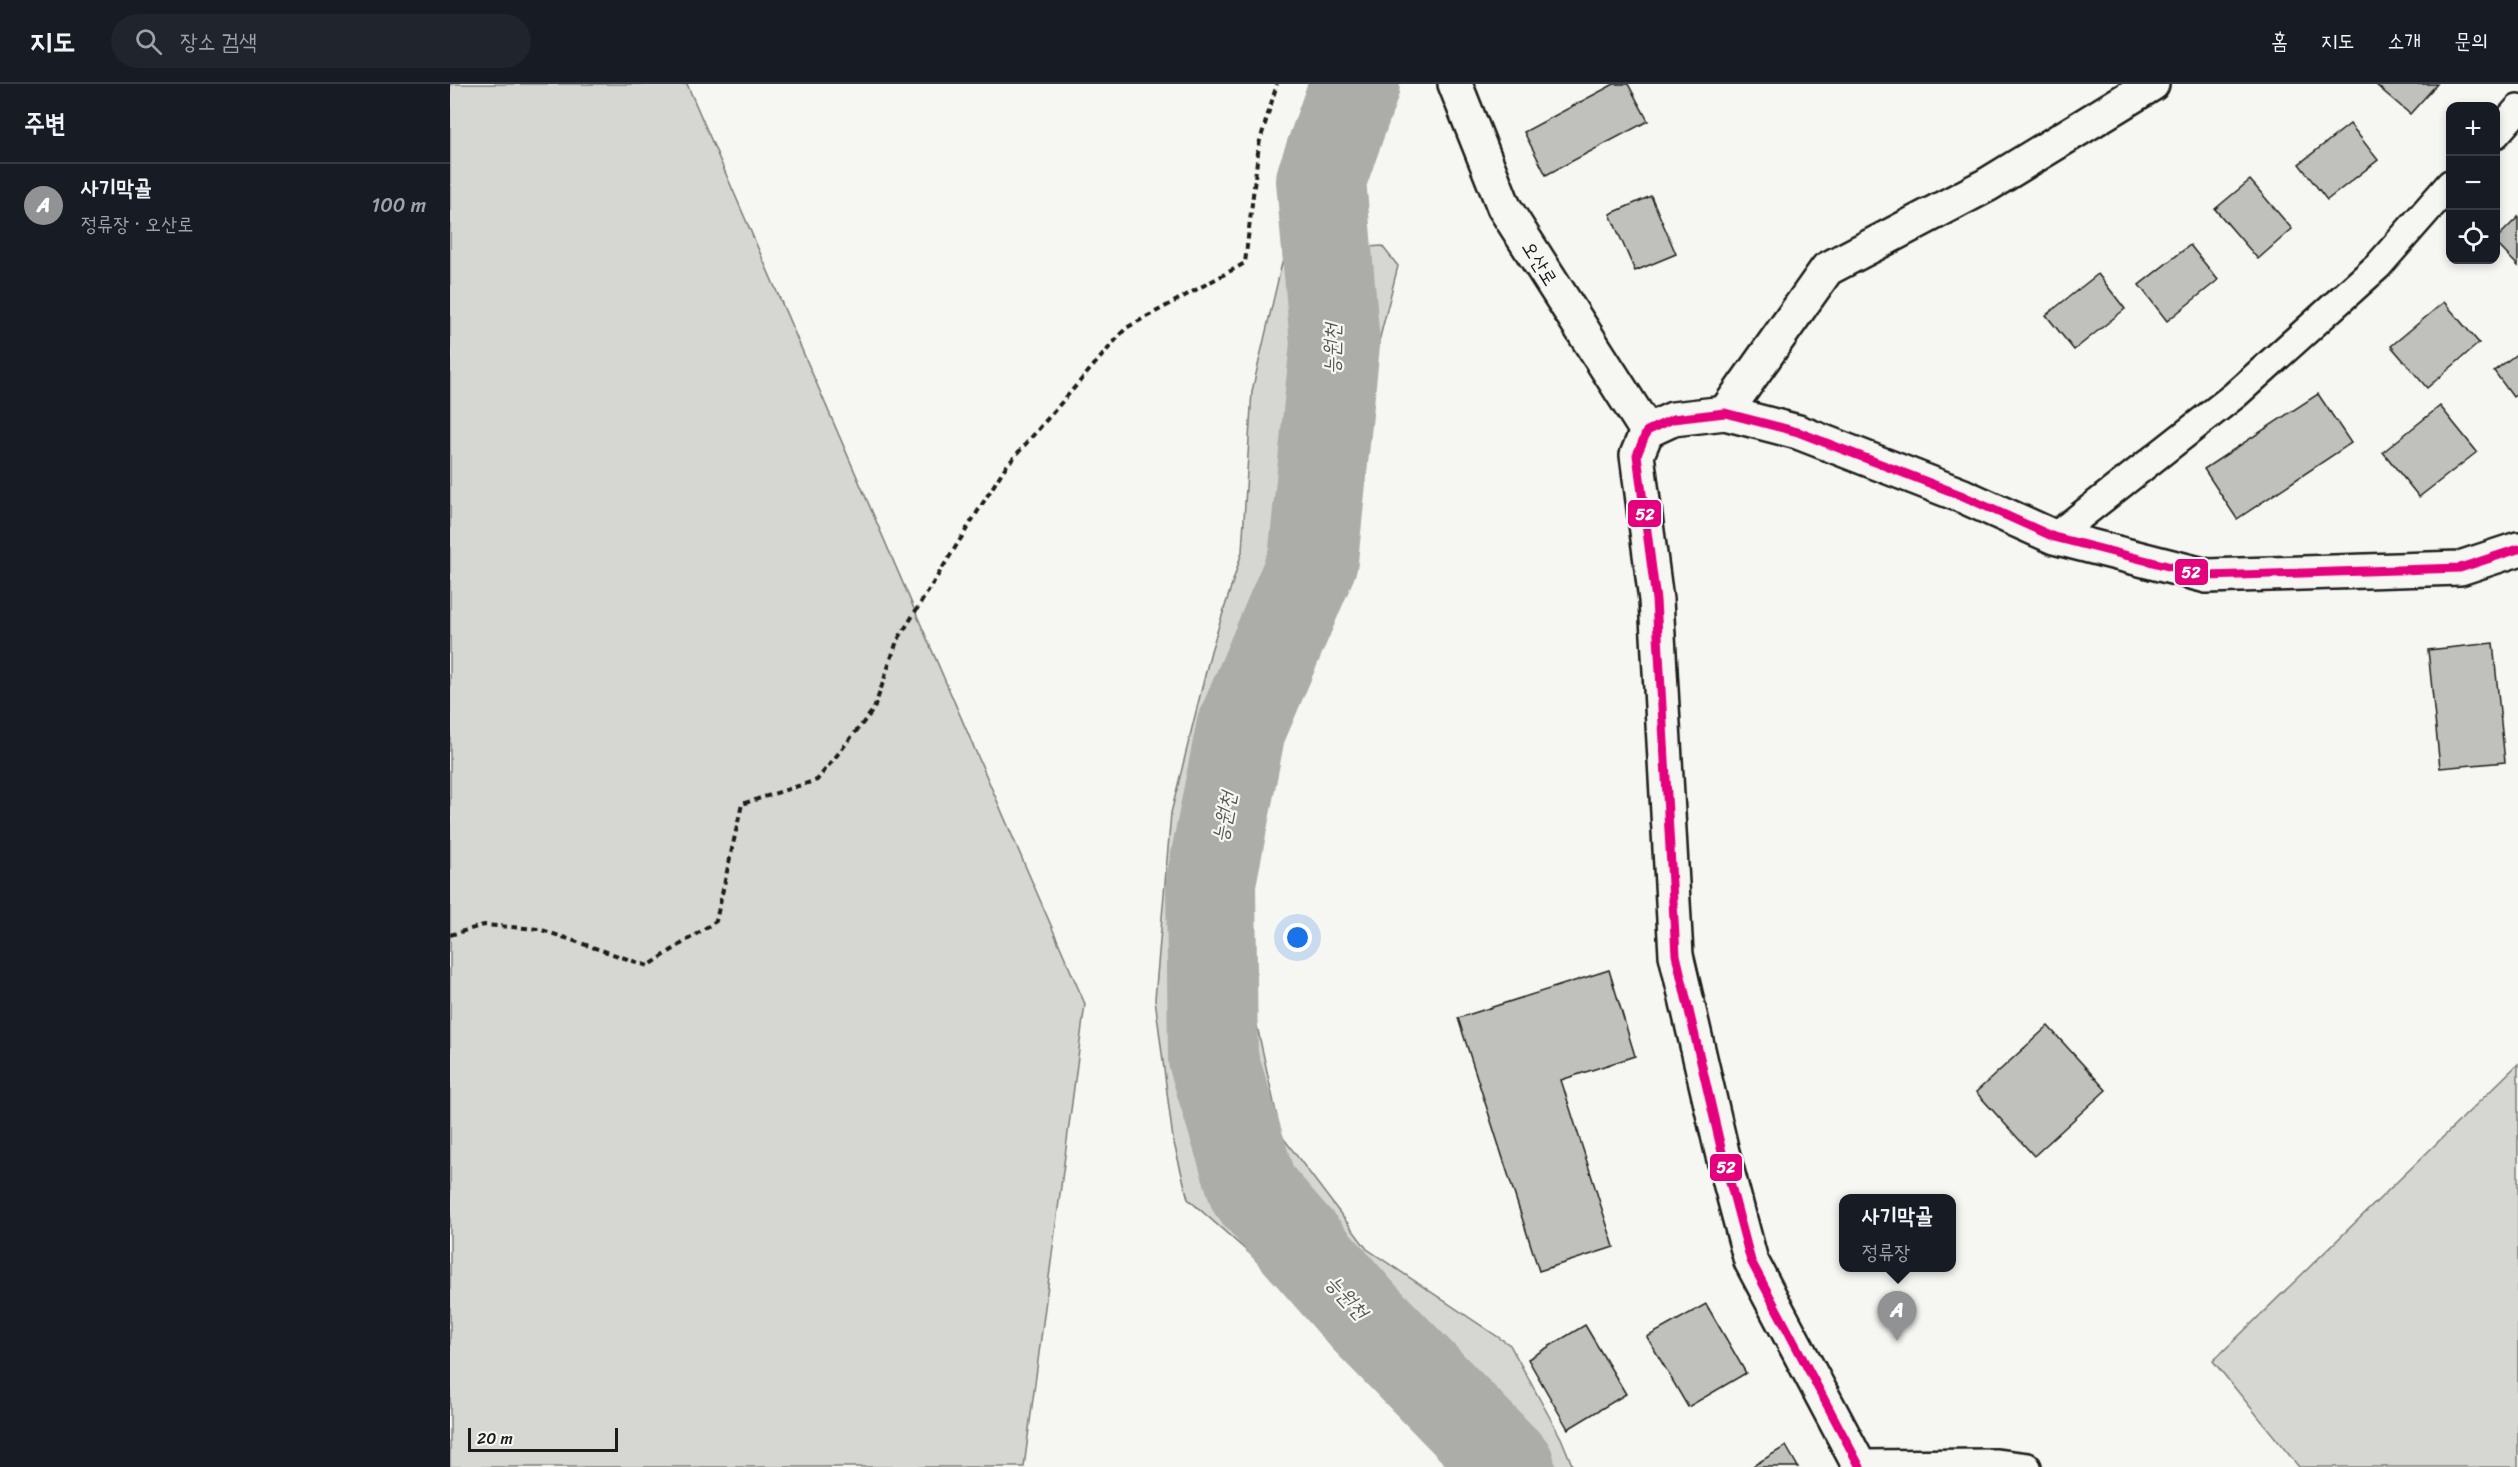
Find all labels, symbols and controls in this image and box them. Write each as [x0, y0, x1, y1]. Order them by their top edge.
search box [111, 14, 531, 68]
text: 지도 [30, 17, 75, 66]
text: 장소 검색 [180, 22, 257, 61]
text: 홈 [2271, 22, 2288, 60]
text: 지도 [2321, 22, 2354, 60]
text: 소개 [2387, 22, 2421, 60]
text: 문의 [2454, 22, 2488, 60]
icon: search [132, 25, 165, 58]
text: 주변 [24, 100, 66, 146]
map controls [2446, 102, 2500, 264]
button: + [2446, 102, 2500, 156]
button: − [2446, 156, 2500, 210]
text: 사기막골 [81, 168, 152, 207]
text: A [37, 188, 50, 223]
text: 100 m [372, 188, 426, 223]
text: 정류장 · 오산로 [81, 207, 193, 242]
button: locate [2446, 210, 2500, 264]
street label: 오산로 [1512, 234, 1567, 293]
water label: 능원천 [1313, 321, 1351, 375]
line badge: 52 [1627, 499, 1662, 528]
text: 52 [1635, 500, 1655, 529]
line badge: 52 [2174, 558, 2209, 586]
text: 52 [2181, 558, 2201, 587]
water label: 능원천 [1201, 786, 1248, 846]
your location [1283, 923, 1312, 952]
line badge: 52 [1709, 1153, 1743, 1182]
text: 52 [1716, 1153, 1736, 1182]
popup [1839, 1194, 1956, 1272]
text: 사기막골 [1862, 1196, 1933, 1235]
text: 정류장 [1862, 1235, 1910, 1270]
water label: 능원천 [1316, 1265, 1379, 1330]
pin: A [1878, 1292, 1916, 1341]
text: 20 m [477, 1424, 513, 1453]
scale bar [468, 1425, 618, 1452]

